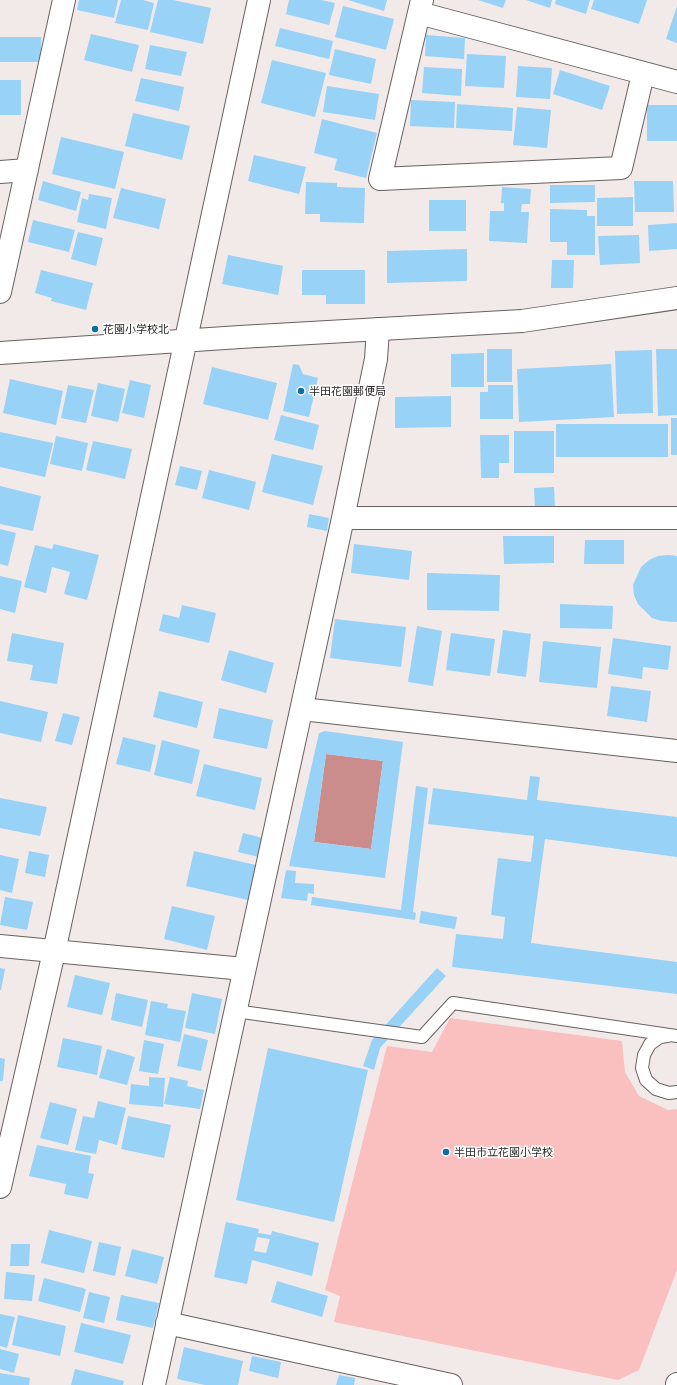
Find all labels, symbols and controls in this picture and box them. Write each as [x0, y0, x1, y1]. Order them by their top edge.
place label: 花園小学校北 [103, 322, 169, 336]
marker: 花園小学校北 [90, 324, 100, 334]
place label: 半田花園郵便局 [309, 384, 386, 398]
marker: 半田花園郵便局 [296, 386, 306, 396]
place label: 半田市立花園小学校 [454, 1145, 553, 1159]
marker: 半田市立花園小学校 [441, 1147, 451, 1157]

